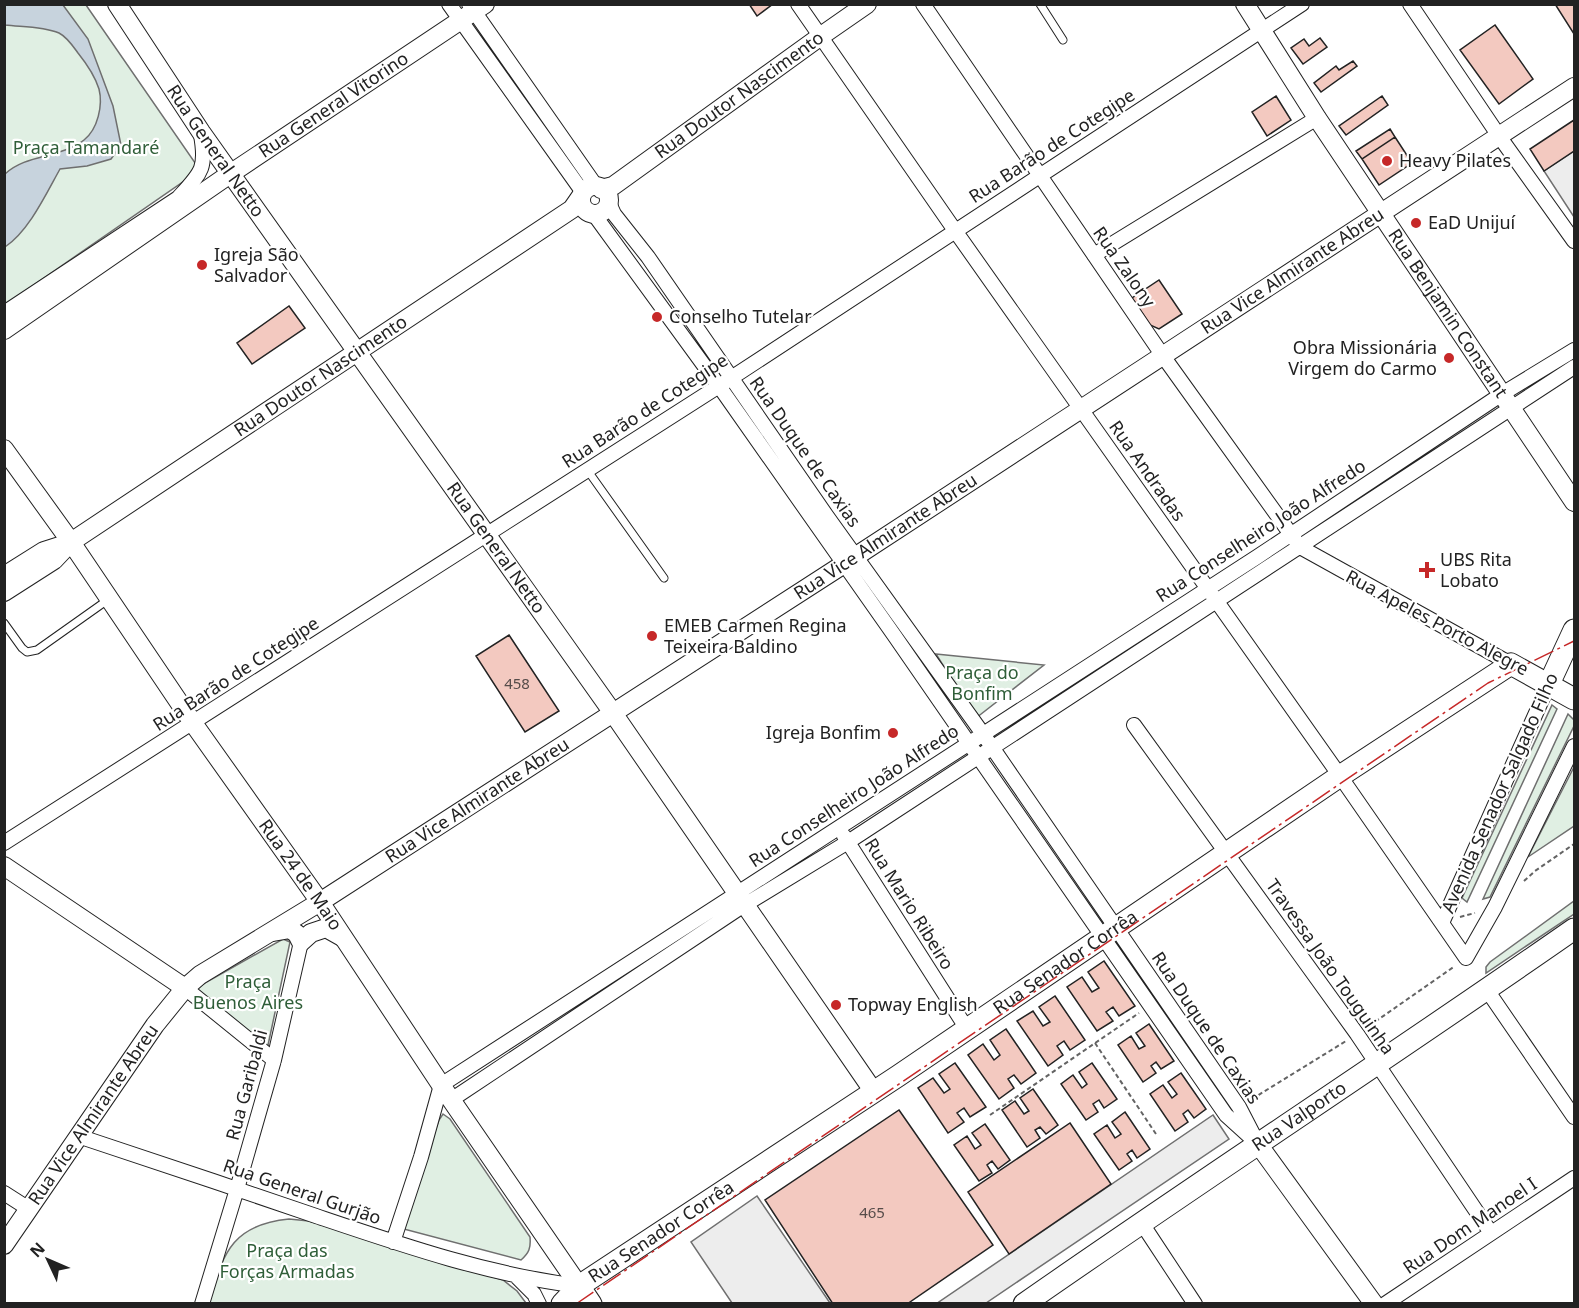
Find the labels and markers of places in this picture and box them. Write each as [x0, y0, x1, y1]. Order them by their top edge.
place label: Heavy Pilates [1399, 148, 1511, 172]
marker: Heavy Pilates [1380, 154, 1394, 168]
place label: EaD Unijuí [1428, 210, 1516, 234]
marker: EaD Unijuí [1409, 216, 1423, 230]
place label: Igreja São Salvador [214, 242, 299, 287]
marker: Igreja São Salvador [195, 258, 209, 272]
place label: Conselho Tutelar [669, 304, 812, 328]
marker: Conselho Tutelar [650, 310, 664, 324]
place label: Obra Missionária Virgem do Carmo [1288, 335, 1437, 380]
marker: Obra Missionária Virgem do Carmo [1442, 351, 1456, 365]
place label: UBS Rita Lobato [1440, 547, 1512, 592]
marker: UBS Rita Lobato [1418, 561, 1436, 579]
place label: EMEB Carmen Regina Teixeira Baldino [664, 613, 847, 658]
marker: EMEB Carmen Regina Teixeira Baldino [645, 629, 659, 643]
place label: Igreja Bonfim [766, 720, 881, 744]
marker: Igreja Bonfim [886, 726, 900, 740]
place label: Topway English [848, 992, 978, 1016]
marker: Topway English [829, 998, 843, 1012]

